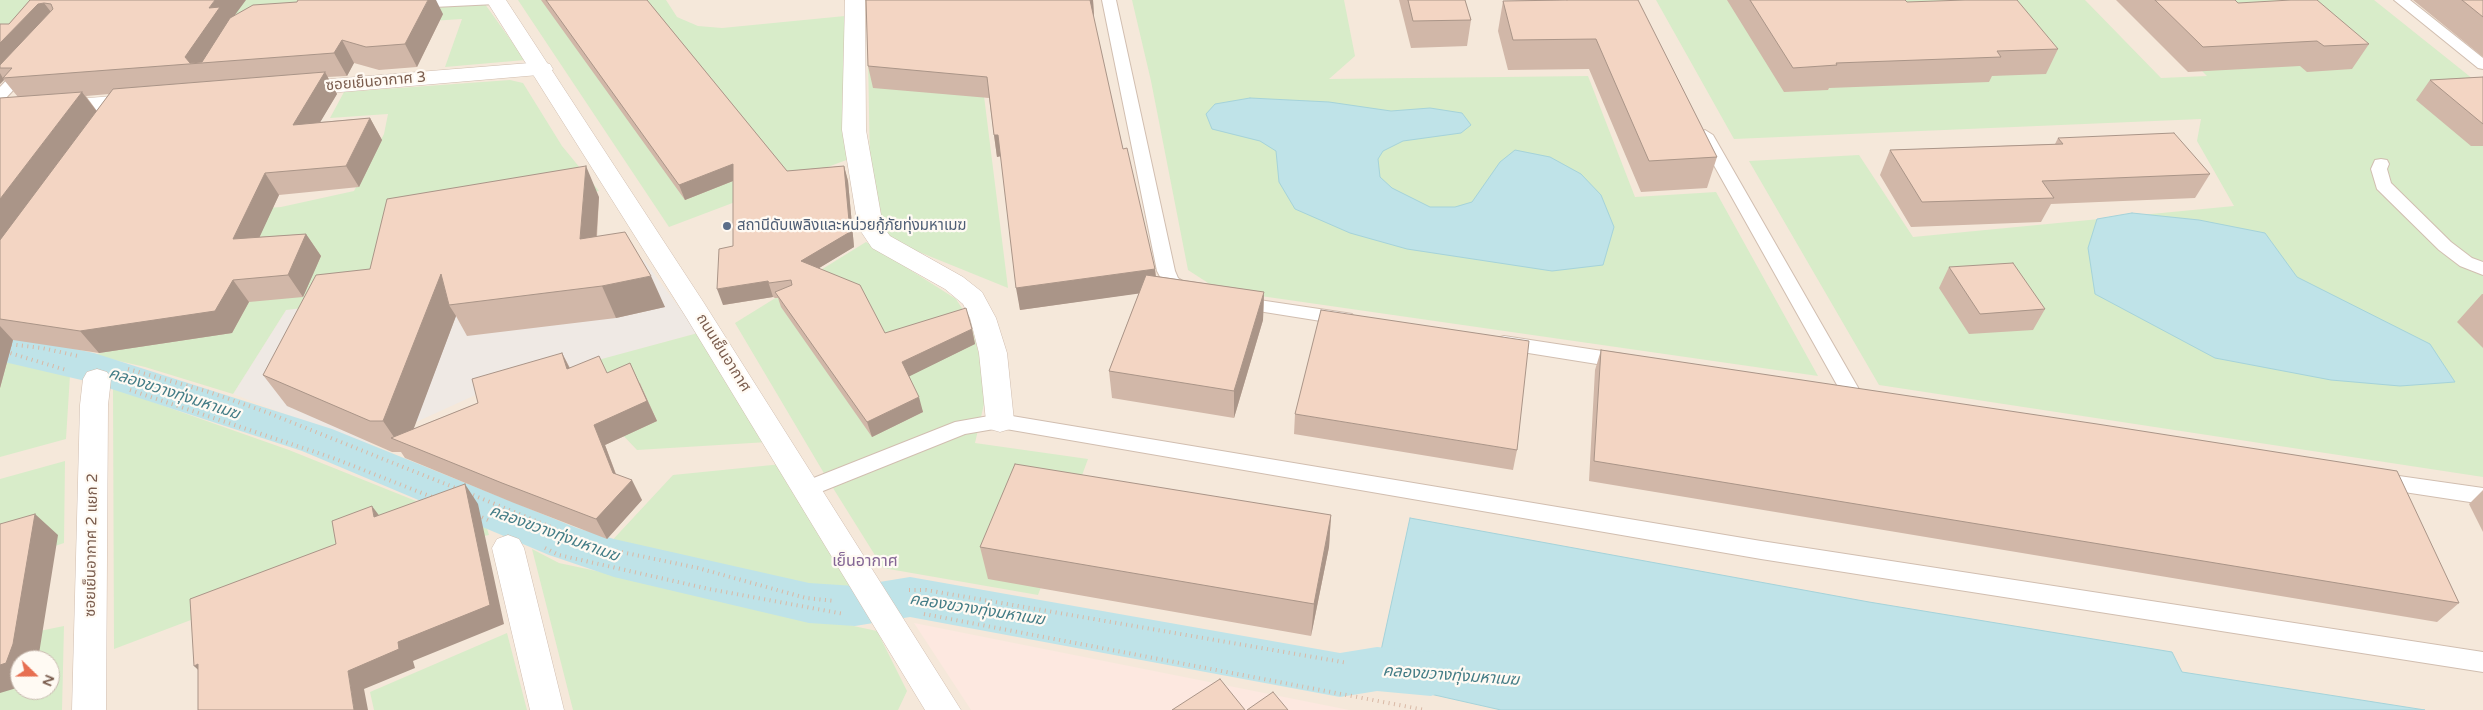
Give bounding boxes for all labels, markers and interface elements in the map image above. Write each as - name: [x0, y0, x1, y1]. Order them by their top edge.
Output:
- street label: ซอยเย็นอากาศ 3: [325, 69, 427, 95]
- place label: สถานีดับเพลิงและหน่วยกู้ภัยทุ่งมหาเมฆ: [737, 217, 967, 235]
- marker: สถานีดับเพลิงและหน่วยกู้ภัยทุ่งมหาเมฆ: [721, 220, 733, 232]
- street label: ถนนเย็นอากาศ: [692, 311, 754, 395]
- water label: คลองขวางทุ่งมหาเมฆ: [106, 364, 242, 424]
- street label: ซอยเย็นอากาศ 2 แยก 2: [82, 473, 102, 617]
- water label: คลองขวางทุ่งมหาเมฆ: [487, 502, 621, 566]
- district label: เย็นอากาศ: [832, 552, 898, 572]
- water label: คลองขวางทุ่งมหาเมฆ: [908, 590, 1046, 630]
- north arrow: [10, 650, 60, 700]
- water label: คลองขวางทุ่งมหาเมฆ: [1382, 662, 1520, 690]
- text: N: [38, 672, 58, 689]

